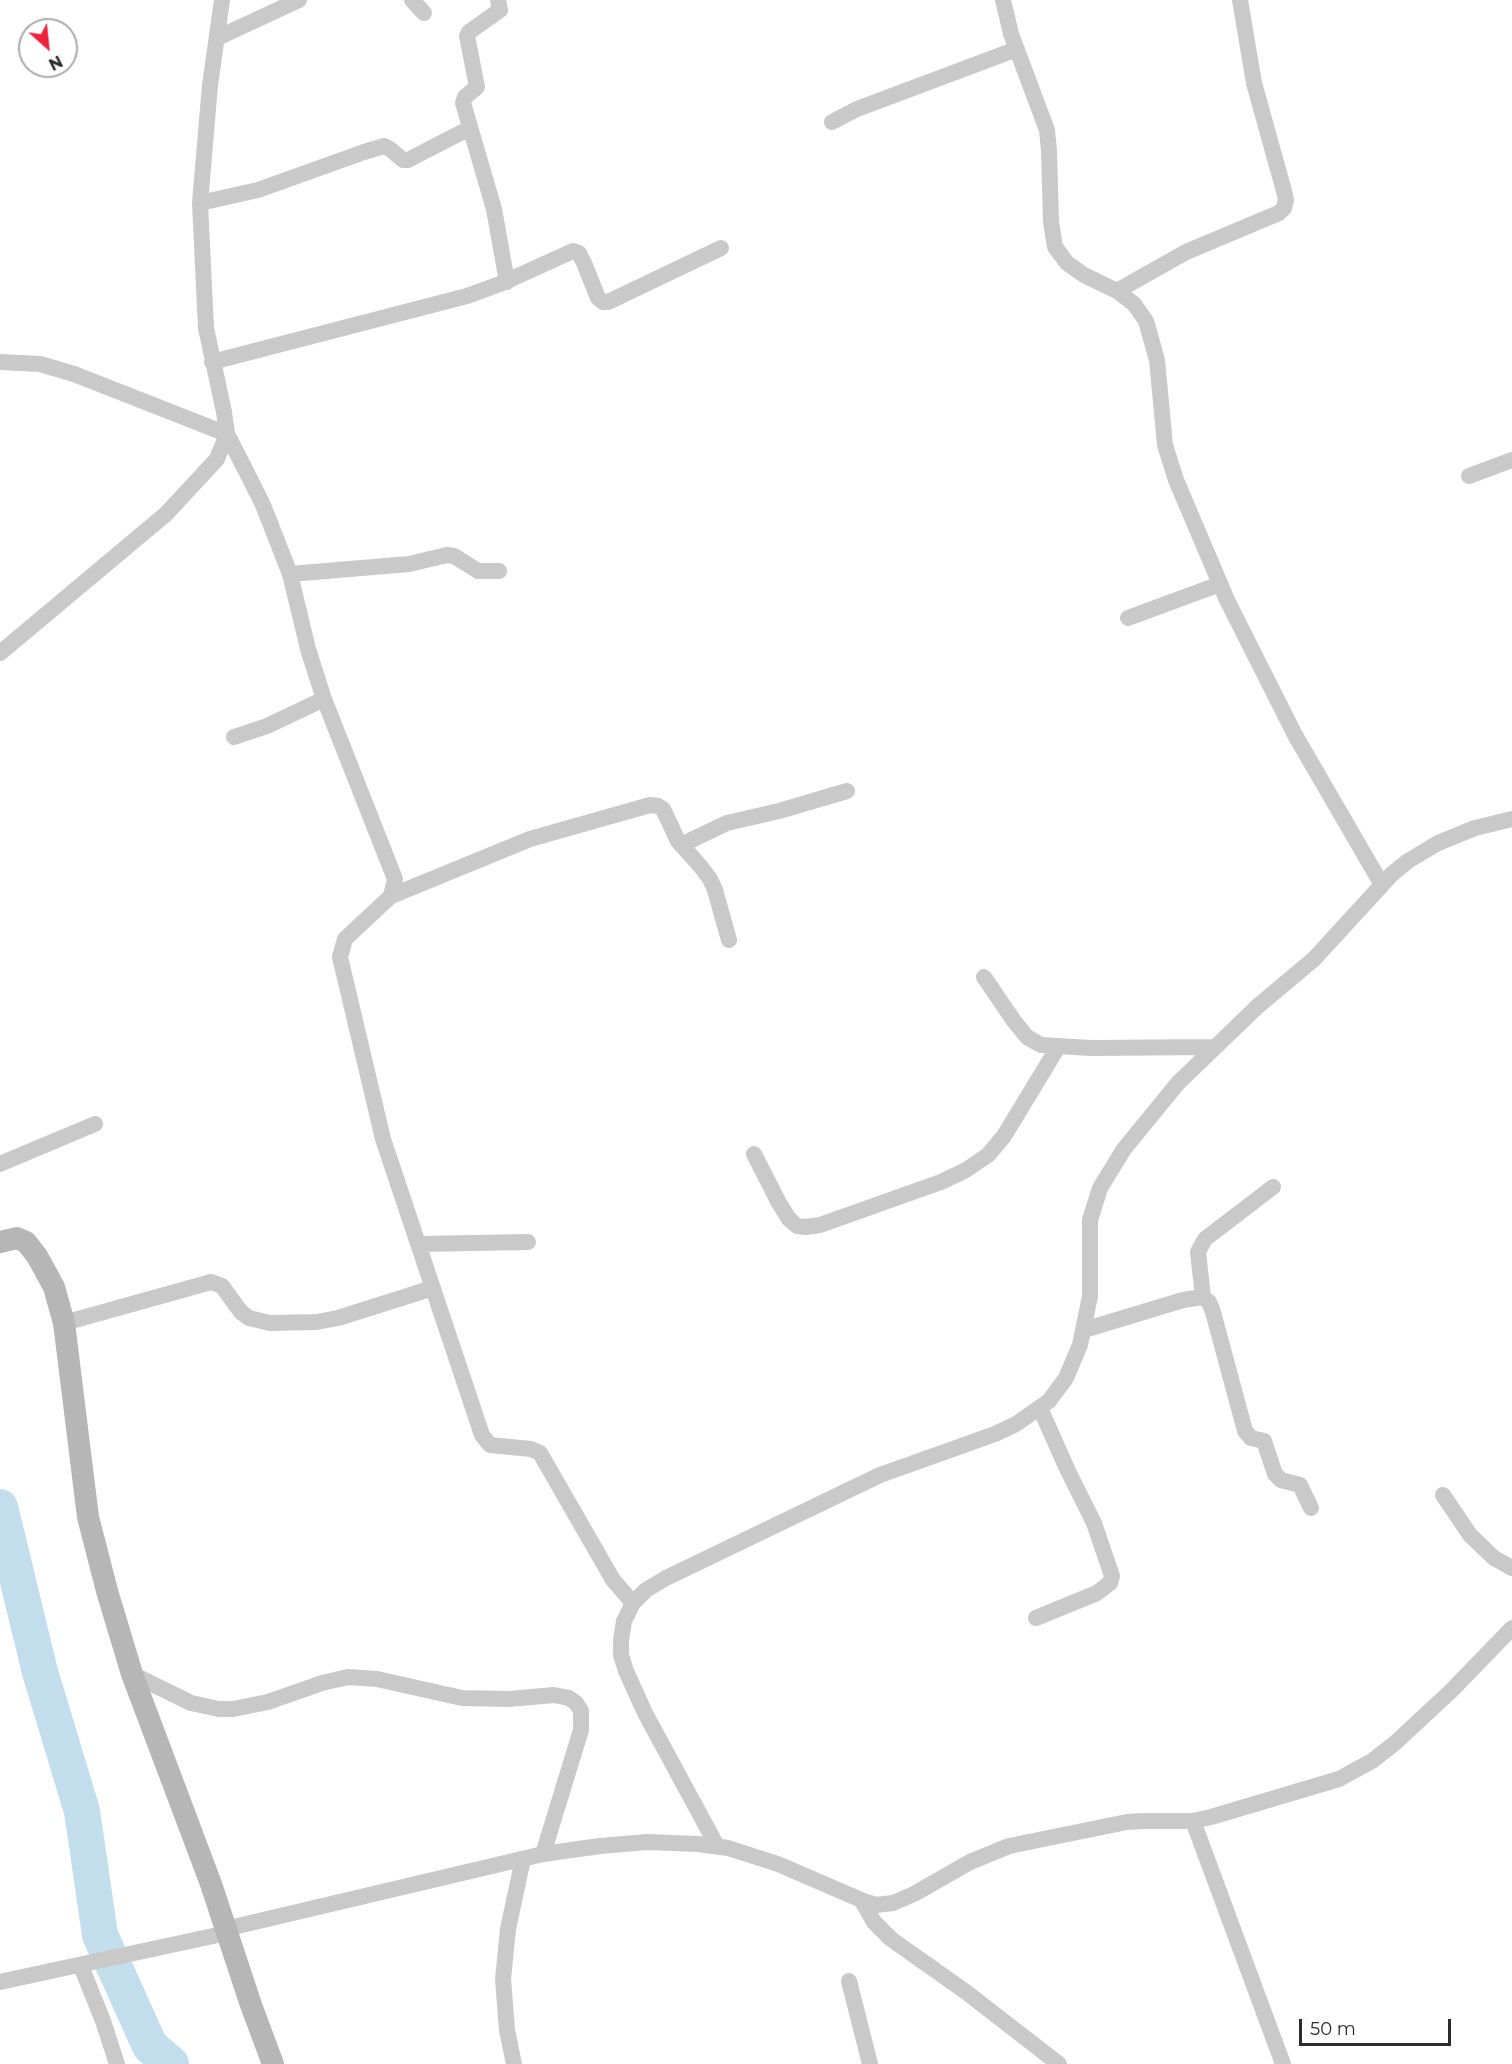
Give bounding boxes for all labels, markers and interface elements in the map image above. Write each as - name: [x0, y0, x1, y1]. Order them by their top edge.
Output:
- north arrow: [18, 18, 78, 78]
- text: N: [45, 51, 66, 74]
- scale bar: [1302, 2007, 1454, 2045]
- text: 50 m: [1310, 2018, 1356, 2040]

